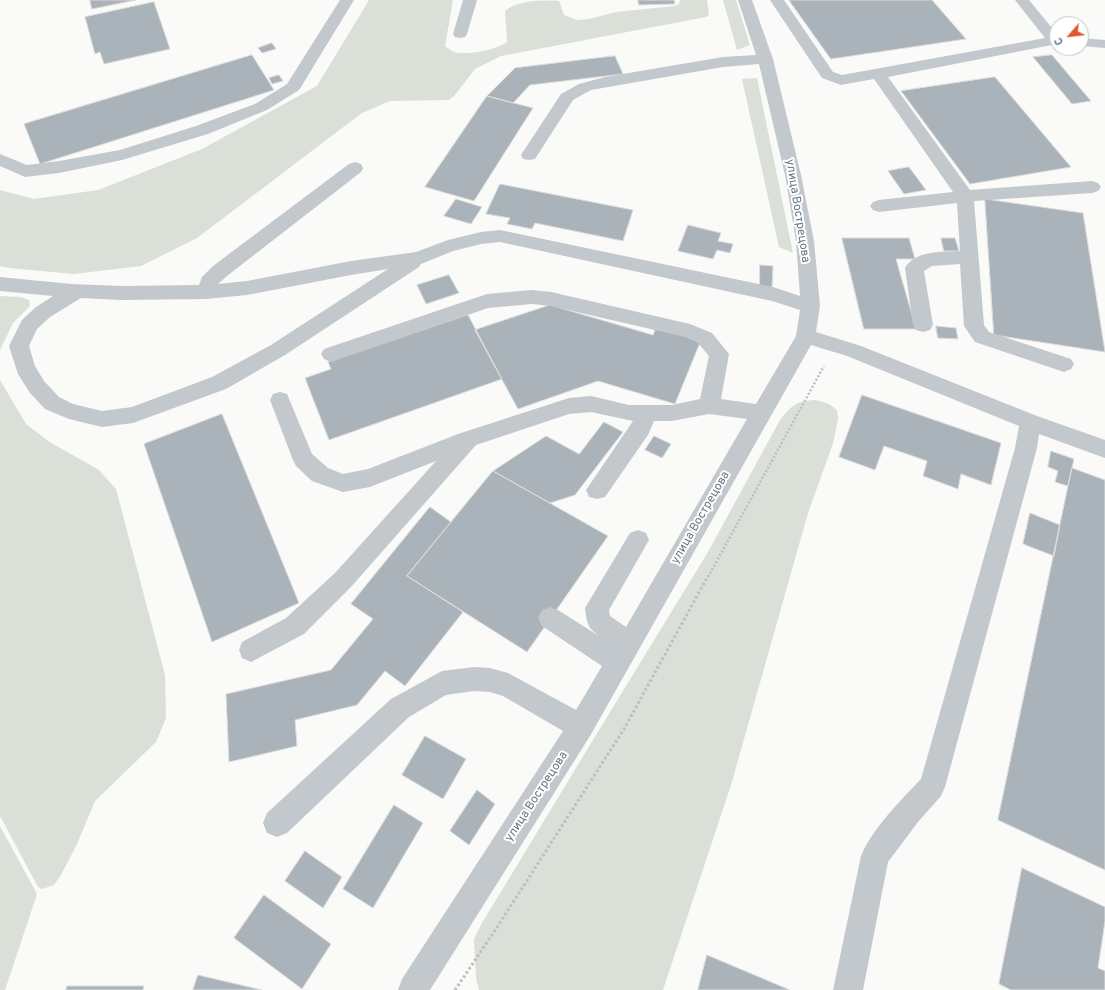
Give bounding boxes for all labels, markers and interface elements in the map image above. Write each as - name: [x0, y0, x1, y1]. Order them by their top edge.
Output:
- north arrow: [1049, 16, 1089, 56]
- text: С: [1051, 35, 1067, 48]
- street label: улица Вострецова: [782, 158, 812, 264]
- street label: улица Вострецова: [669, 469, 733, 567]
- street label: улица Вострецова: [503, 749, 571, 845]

